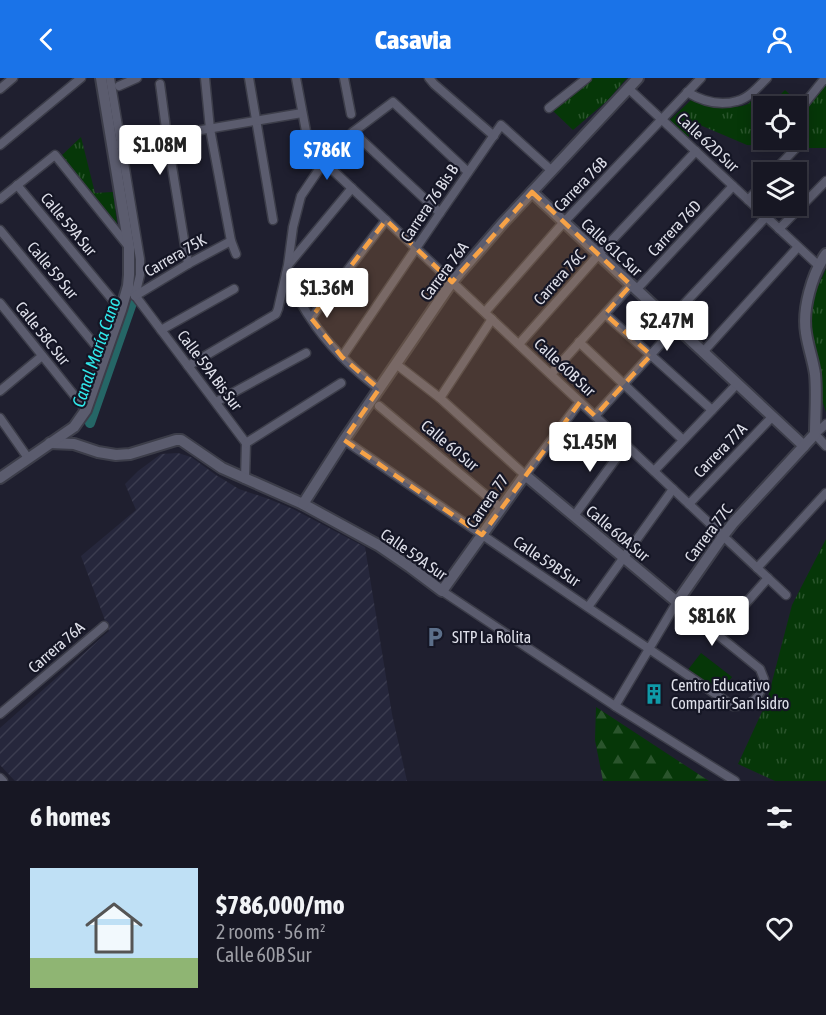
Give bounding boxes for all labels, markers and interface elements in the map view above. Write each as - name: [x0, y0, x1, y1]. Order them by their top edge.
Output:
- icon: back: [30, 23, 63, 56]
- icon: person: [763, 23, 796, 56]
- text: Casavia: [375, 24, 451, 55]
- map controls: [753, 96, 807, 216]
- button: locate: [753, 96, 807, 150]
- street label: Calle 62D Sur: [673, 109, 743, 175]
- pin: $1.08M: [111, 125, 209, 176]
- pin: $786K: [285, 130, 369, 181]
- text: $1.08M: [133, 133, 187, 156]
- text: $786K: [304, 138, 350, 161]
- street label: Carrera 76B: [550, 153, 610, 215]
- street label: Carrera 76 Bis B: [397, 161, 462, 245]
- button: layers: [753, 162, 807, 216]
- street label: Calle 59A Sur: [37, 189, 101, 259]
- street label: Carrera 76D: [644, 196, 704, 260]
- street label: Calle 61C Sur: [578, 214, 646, 280]
- street label: Carrera 75K: [141, 230, 209, 280]
- street label: Calle 59 Sur: [24, 238, 82, 302]
- street label: Carrera 76A: [416, 238, 472, 304]
- street label: Carrera 76C: [530, 246, 588, 308]
- pin: $1.36M: [278, 268, 376, 319]
- text: $1.36M: [300, 276, 354, 299]
- water label: Canal María Cano: [67, 294, 125, 410]
- street label: Calle 58C Sur: [12, 298, 74, 368]
- pin: $2.47M: [618, 301, 716, 352]
- text: $2.47M: [640, 309, 694, 332]
- street label: Calle 59A Bis Sur: [174, 326, 246, 414]
- street label: Calle 60B Sur: [531, 334, 599, 400]
- street label: Calle 60 Sur: [418, 416, 482, 474]
- street label: Carrera 77A: [690, 419, 750, 481]
- pin: $1.45M: [541, 422, 639, 473]
- text: $1.45M: [563, 430, 617, 453]
- street label: Carrera 77: [462, 471, 512, 531]
- street label: Calle 60A Sur: [583, 501, 653, 565]
- street label: Carrera 77C: [680, 501, 736, 565]
- street label: Calle 59A Sur: [377, 525, 451, 584]
- street label: Calle 59B Sur: [510, 532, 584, 590]
- pin: $816K: [670, 596, 754, 647]
- text: $816K: [689, 604, 735, 627]
- street label: Carrera 76A: [24, 618, 88, 676]
- parking icon: SITP La Rolita: [423, 625, 447, 649]
- place label: SITP La Rolita: [452, 628, 531, 646]
- place label: Centro Educativo Compartir San Isidro: [671, 676, 789, 713]
- building icon: Centro Educativo Compartir San Isidro: [642, 682, 666, 706]
- icon: filters: [763, 801, 796, 834]
- text: 6 homes: [30, 802, 110, 832]
- text: $786,000/mo: [216, 890, 345, 920]
- icon: home: [78, 892, 150, 964]
- icon: heart: [763, 912, 796, 945]
- text: 2 rooms · 56 m²: [216, 920, 326, 943]
- text: Calle 60B Sur: [216, 943, 312, 966]

